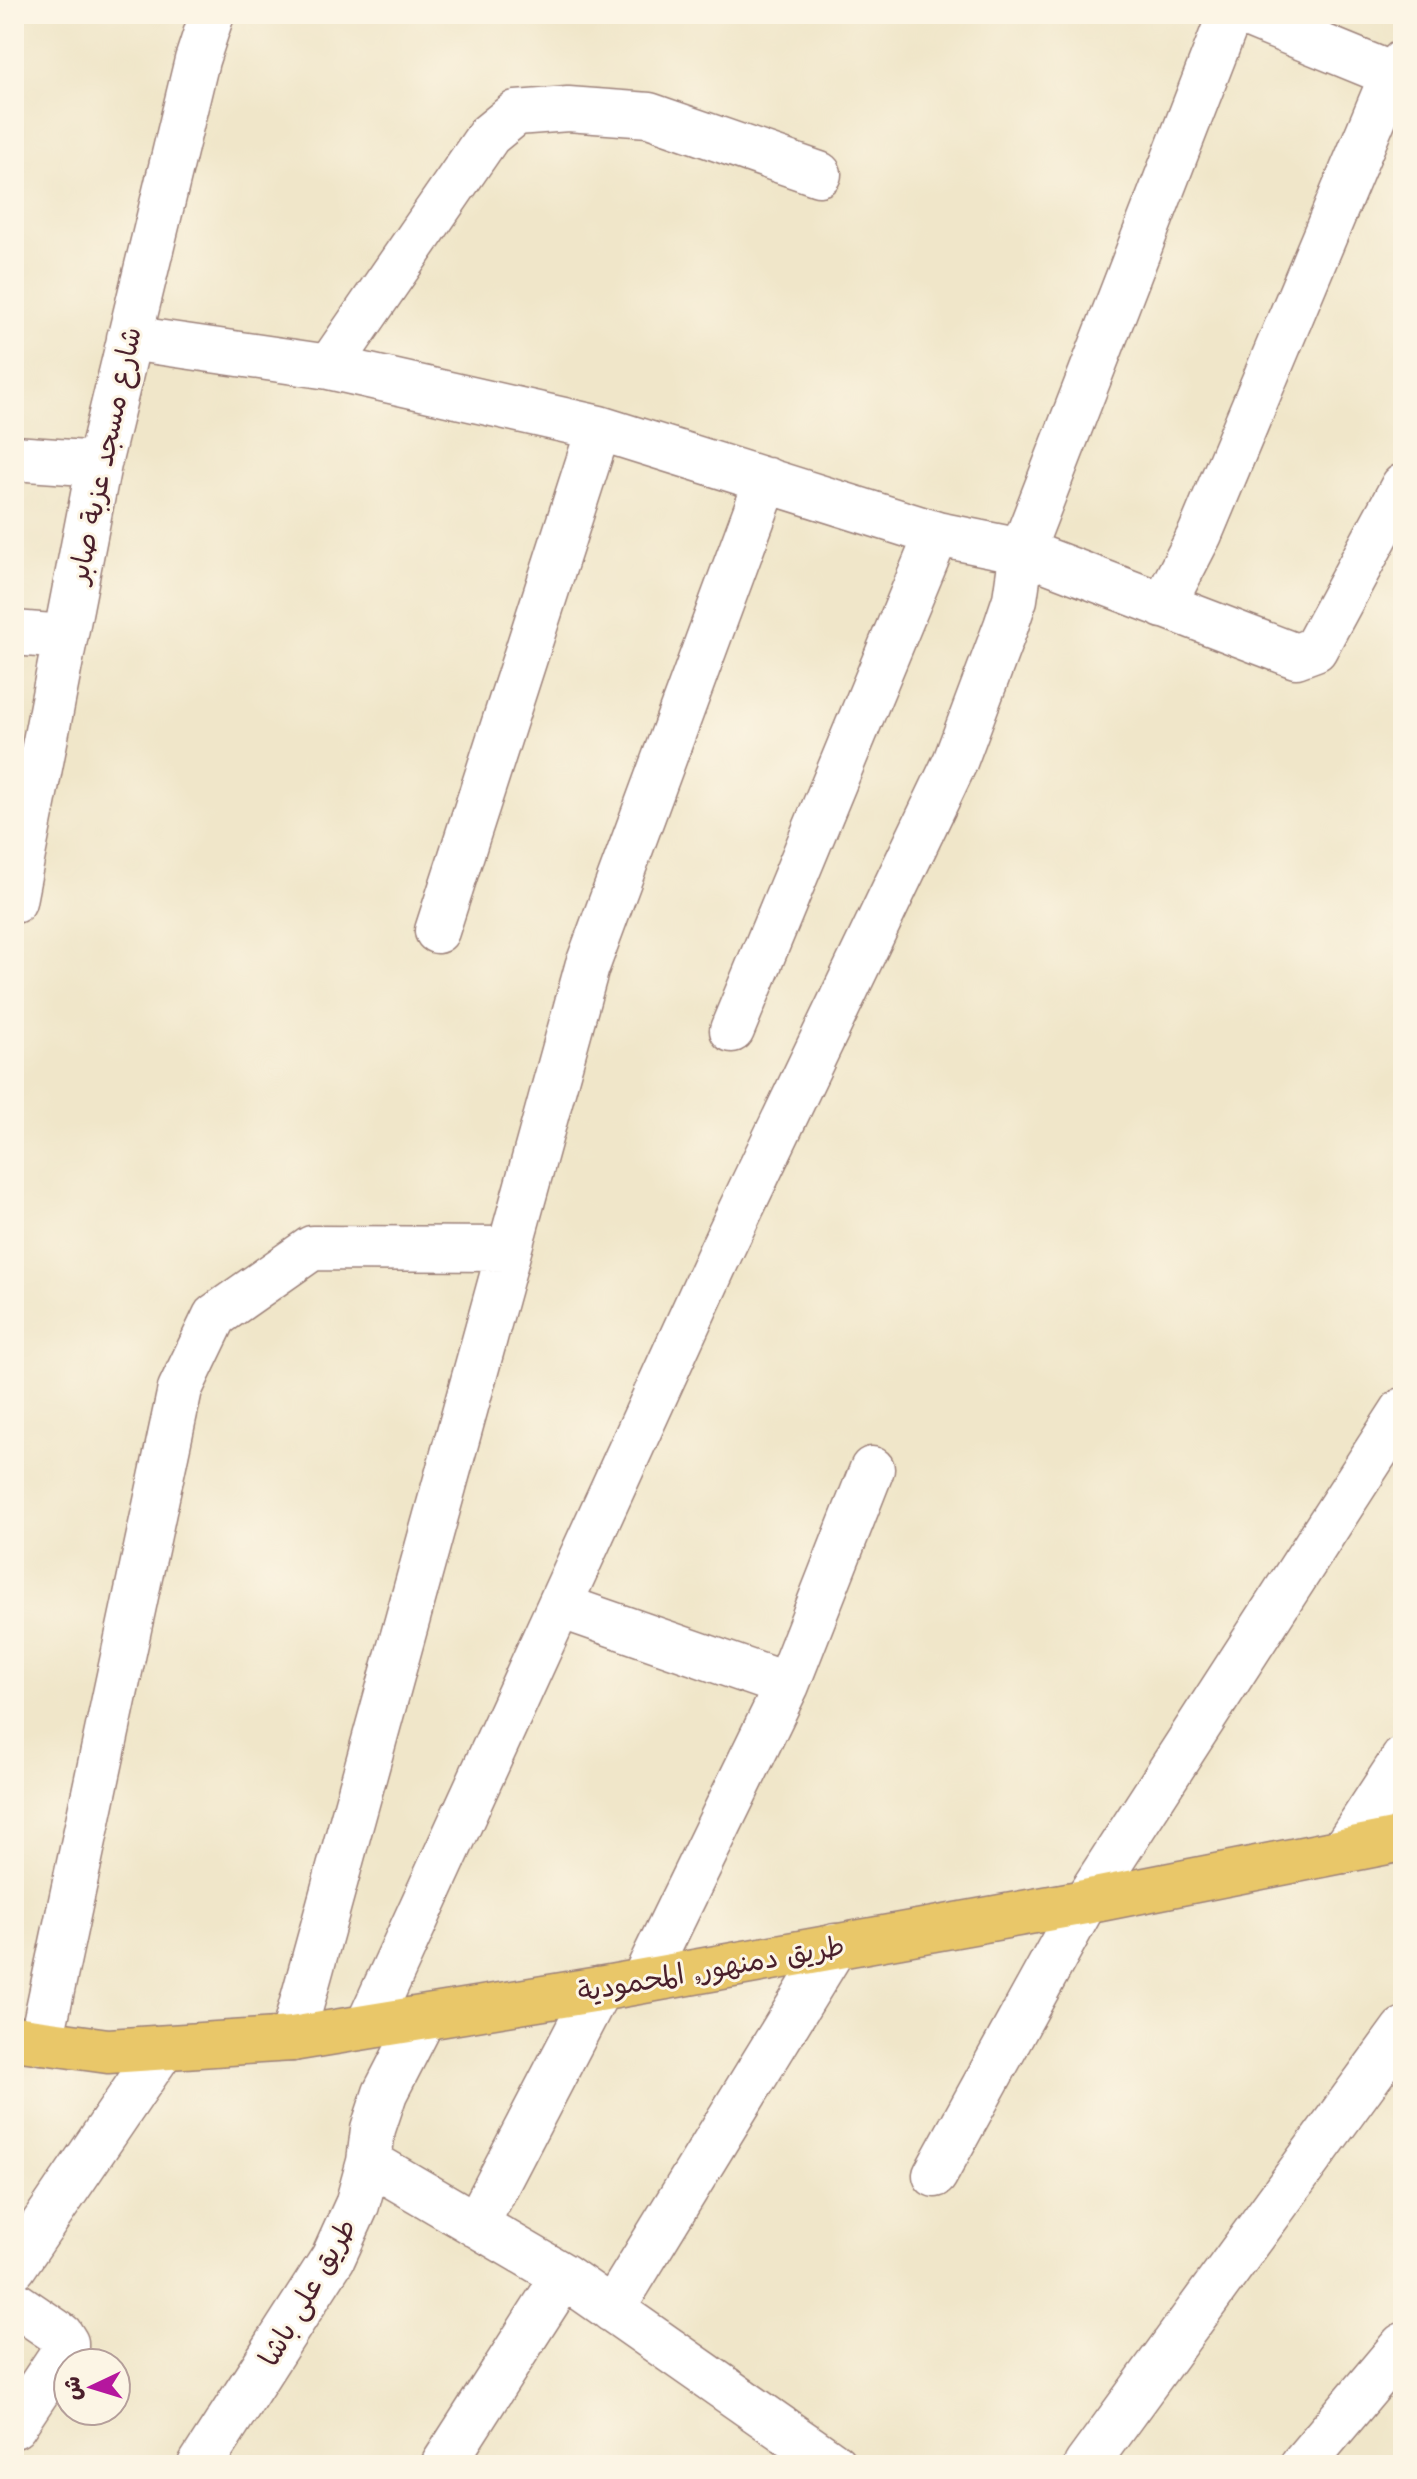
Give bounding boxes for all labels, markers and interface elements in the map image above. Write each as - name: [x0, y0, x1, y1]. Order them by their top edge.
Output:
- street label: شارع مسجد عزبة صابر: [58, 323, 151, 589]
- street label: طريق دمنهور, المحمودية: [575, 1926, 847, 2010]
- street label: طريق على باشا: [249, 2211, 364, 2373]
- north arrow: [52, 2347, 132, 2427]
- text: ش: [56, 2375, 87, 2402]

